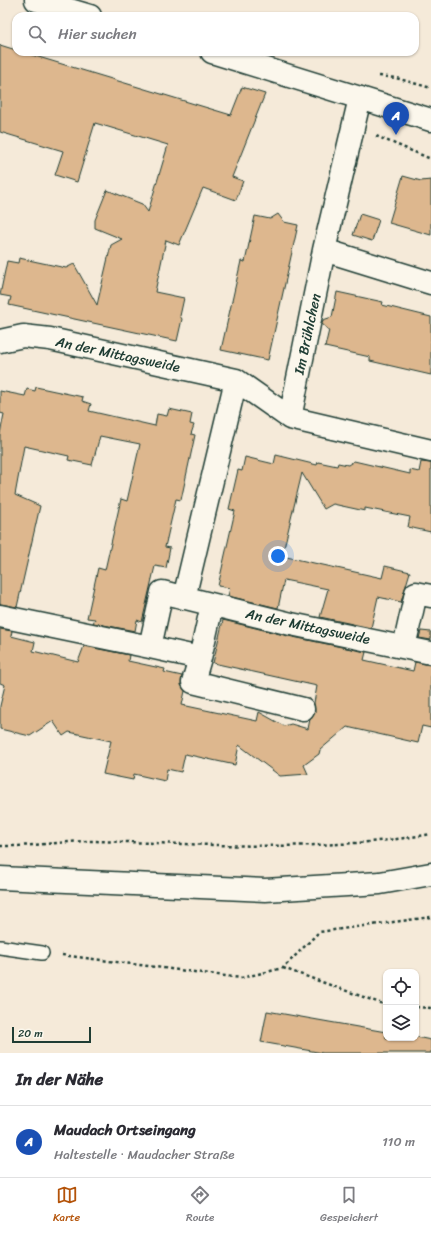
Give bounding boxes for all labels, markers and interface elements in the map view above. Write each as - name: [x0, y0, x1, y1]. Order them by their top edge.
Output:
- search box: [12, 12, 419, 56]
- text: Hier suchen: [58, 21, 137, 47]
- icon: search: [26, 23, 48, 45]
- pin: A: [383, 102, 409, 135]
- street label: Im Brühlchen: [286, 291, 328, 378]
- street label: An der Mittagsweide: [52, 329, 183, 380]
- your location: [268, 546, 288, 566]
- street label: An der Mittagsweide: [242, 601, 373, 652]
- map controls: [383, 969, 419, 1041]
- button: locate: [383, 969, 419, 1005]
- button: layers: [383, 1005, 419, 1041]
- text: 20 m: [18, 1024, 43, 1043]
- scale bar: [12, 1025, 91, 1044]
- text: In der Nähe: [16, 1064, 103, 1094]
- text: Maudach Ortseingang: [54, 1117, 196, 1143]
- text: A: [25, 1130, 33, 1153]
- text: 110 m: [382, 1130, 415, 1153]
- text: Haltestelle · Maudacher Straße: [54, 1143, 235, 1166]
- tab: Karte: [53, 1184, 80, 1227]
- tab: Route: [186, 1184, 214, 1227]
- tab: Gespeichert: [320, 1184, 378, 1227]

